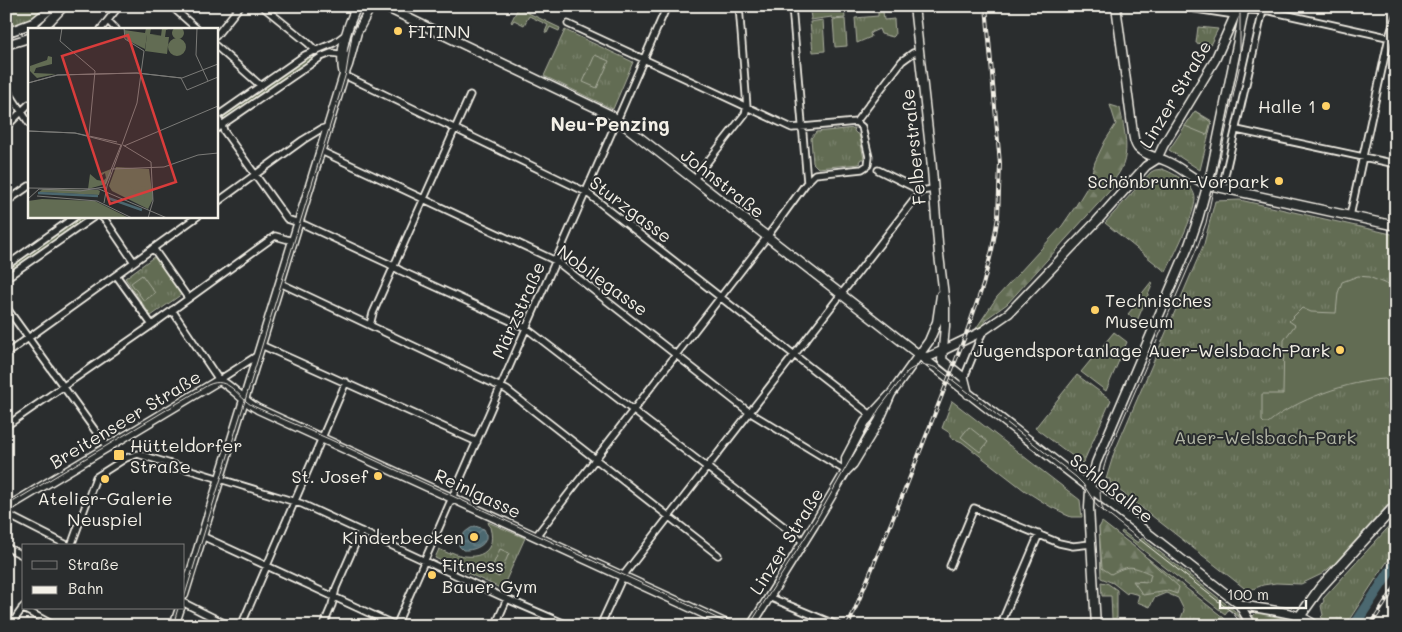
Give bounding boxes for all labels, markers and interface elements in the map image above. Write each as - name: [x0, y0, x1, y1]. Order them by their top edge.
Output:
- place label: FITINN: [408, 19, 470, 43]
- marker: FITINN: [392, 25, 404, 37]
- inset map: [28, 28, 218, 218]
- street label: Linzer Straße: [1133, 36, 1217, 152]
- street label: Felberstraße: [895, 88, 931, 206]
- place label: Halle 1: [1258, 94, 1316, 118]
- marker: Halle 1: [1320, 100, 1332, 112]
- district label: Neu-Penzing: [550, 111, 670, 136]
- street label: Johnstraße: [676, 143, 770, 223]
- place label: Schönbrunn-Vorpark: [1087, 169, 1269, 193]
- street label: Sturzgasse: [585, 170, 677, 248]
- marker: Schönbrunn-Vorpark: [1273, 175, 1285, 187]
- street label: Nobilegasse: [553, 239, 653, 321]
- street label: Märzstraße: [486, 258, 550, 362]
- place label: Technisches Museum: [1105, 288, 1212, 333]
- marker: Technisches Museum: [1089, 304, 1101, 316]
- place label: Jugendsportanlage Auer-Welsbach-Park: [973, 338, 1330, 362]
- marker: Jugendsportanlage Auer-Welsbach-Park: [1334, 344, 1346, 356]
- street label: Breitenseer Straße: [45, 364, 205, 474]
- park label: Auer-Welsbach-Park: [1174, 425, 1356, 449]
- place label: Hütteldorfer Straße: [130, 433, 242, 478]
- marker: Hütteldorfer Straße: [112, 448, 126, 462]
- street label: Schloßallee: [1065, 448, 1159, 528]
- street label: Reinlgasse: [431, 462, 525, 524]
- place label: St. Josef: [291, 464, 369, 488]
- marker: St. Josef: [372, 470, 384, 482]
- marker: Atelier-Galerie Neuspiel: [99, 473, 111, 485]
- street label: Linzer Straße: [744, 483, 828, 599]
- place label: Atelier-Galerie Neuspiel: [37, 486, 173, 531]
- place label: Kinderbecken: [342, 525, 464, 549]
- marker: Kinderbecken: [468, 531, 480, 543]
- legend: [22, 544, 185, 610]
- place label: Fitness Bauer Gym: [442, 553, 537, 598]
- text: Straße: [68, 554, 119, 574]
- marker: Fitness Bauer Gym: [426, 569, 438, 581]
- scale bar: [1220, 577, 1306, 609]
- text: Bahn: [68, 578, 103, 598]
- text: 100 m: [1227, 584, 1269, 604]

